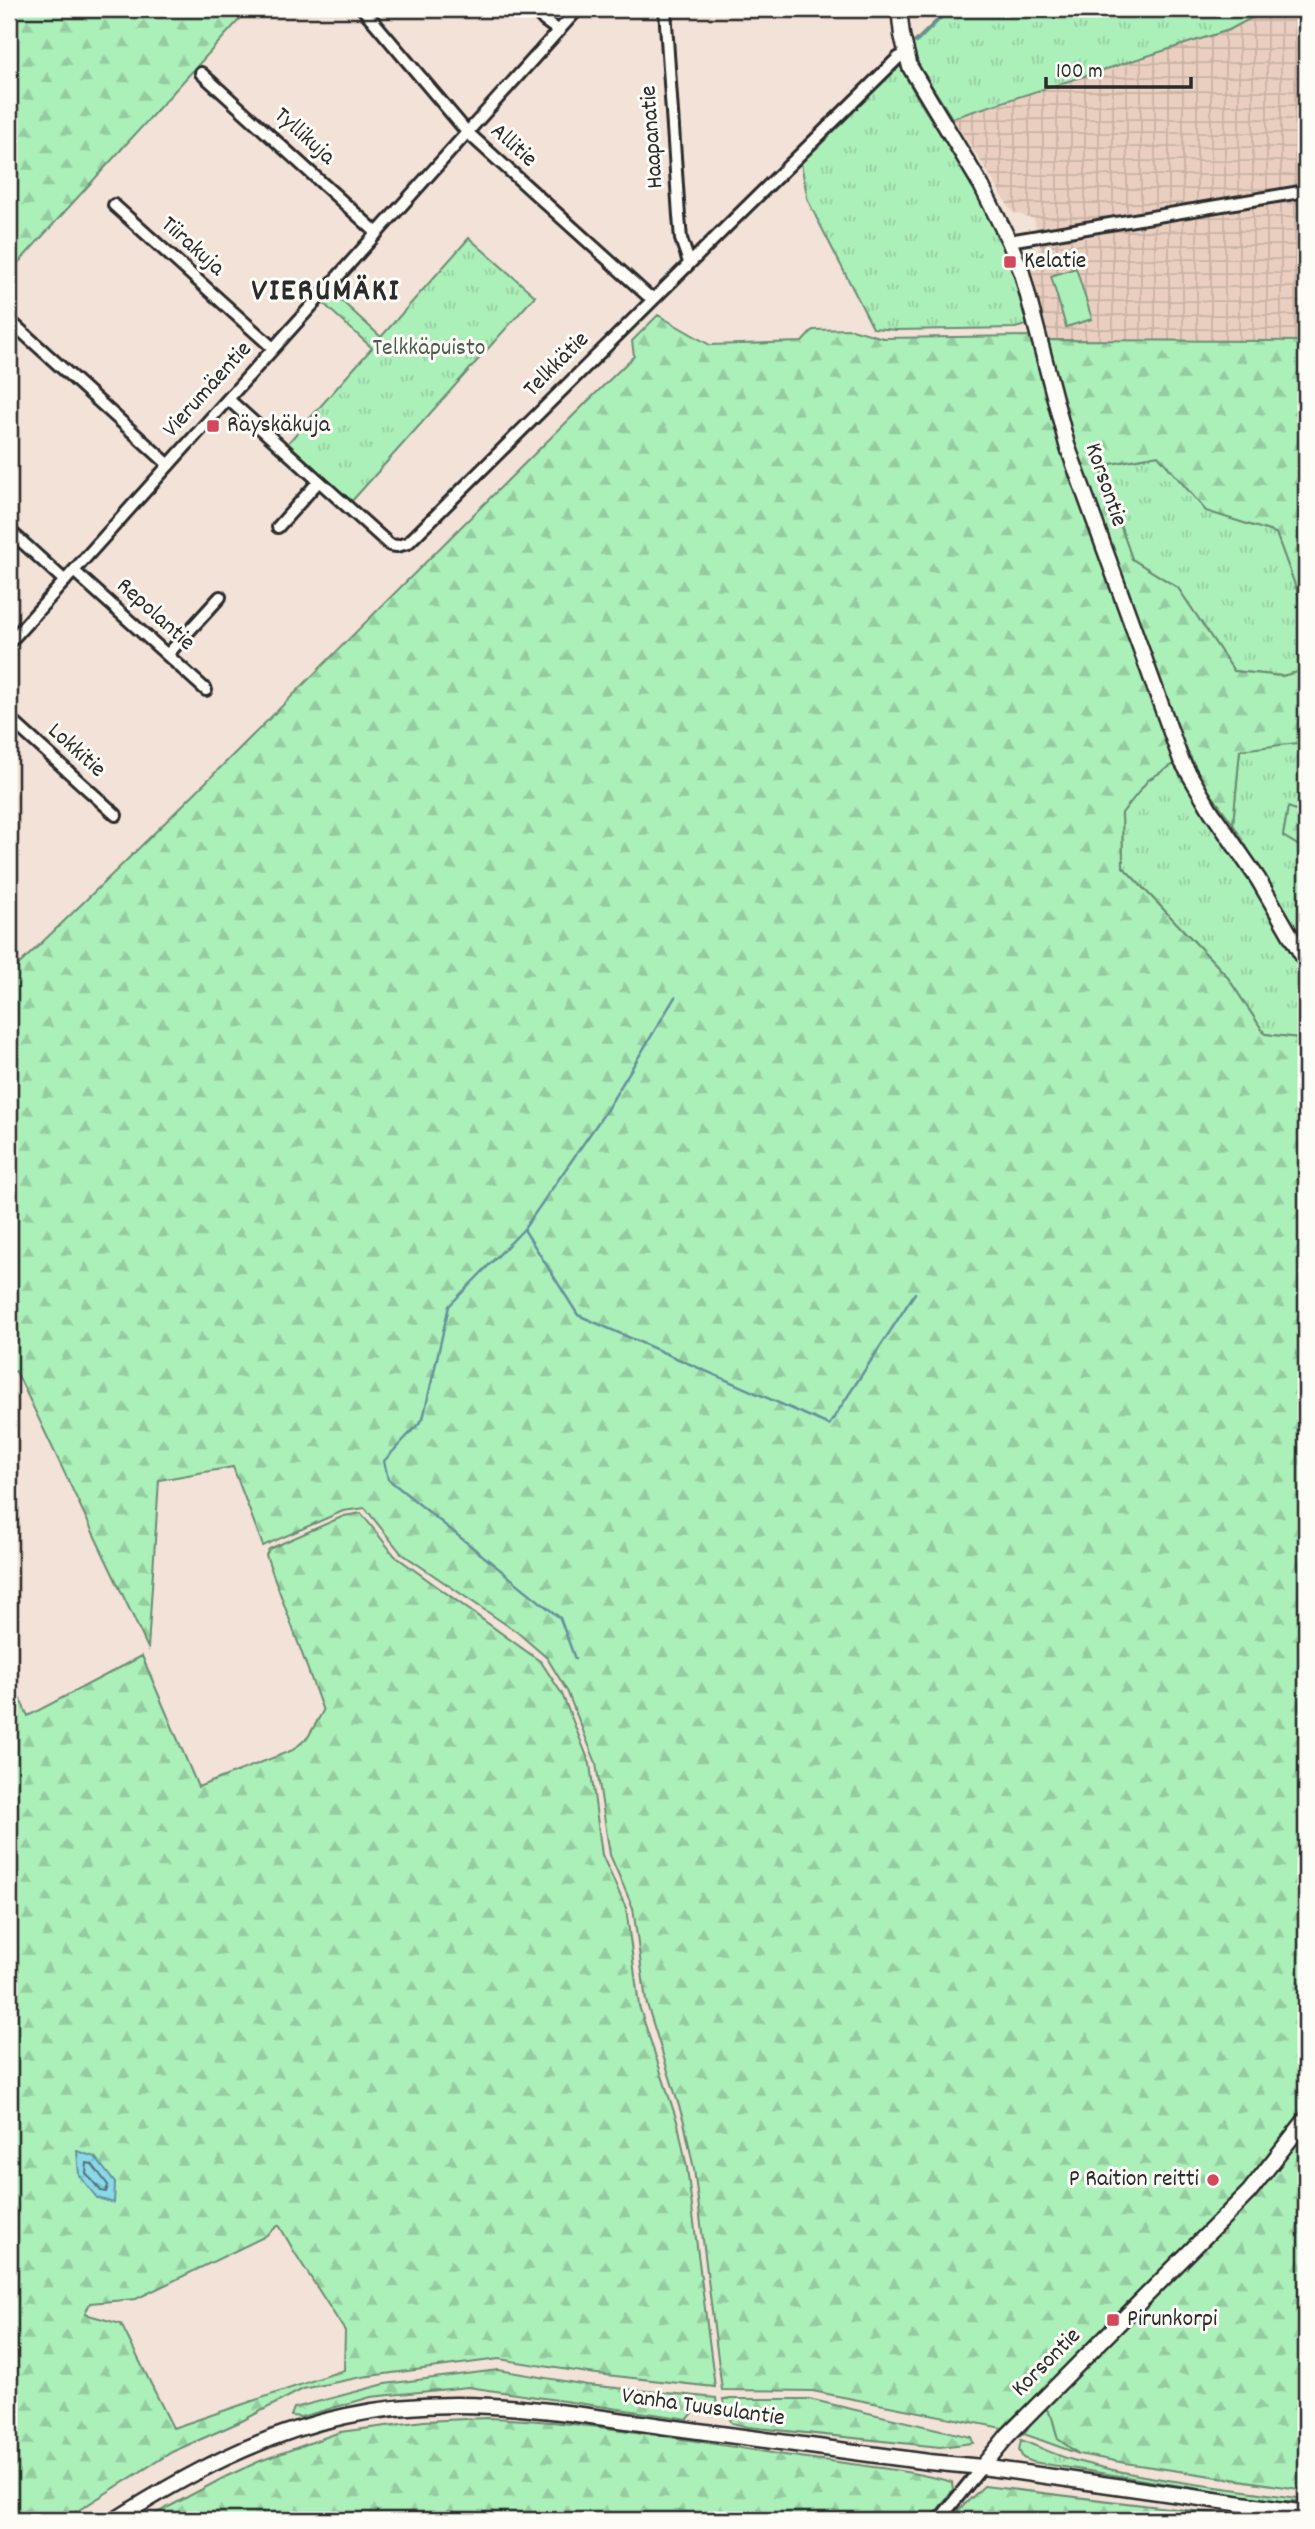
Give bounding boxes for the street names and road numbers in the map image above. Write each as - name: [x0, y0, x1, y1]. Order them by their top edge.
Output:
- street label: Haapanatie: [632, 84, 674, 190]
- street label: Tyllikuja: [266, 100, 343, 175]
- street label: Allitie: [482, 116, 544, 176]
- street label: Tiirakuja: [152, 209, 232, 286]
- street label: Telkkätie: [516, 324, 598, 406]
- street label: Vierumäentie: [155, 334, 261, 446]
- street label: Korsontie: [1075, 439, 1135, 531]
- street label: Repolantie: [108, 570, 202, 660]
- street label: Lokkitie: [39, 715, 113, 787]
- street label: Korsontie: [1004, 2320, 1090, 2406]
- street label: Vanha Tuusulantie: [619, 2380, 787, 2436]

